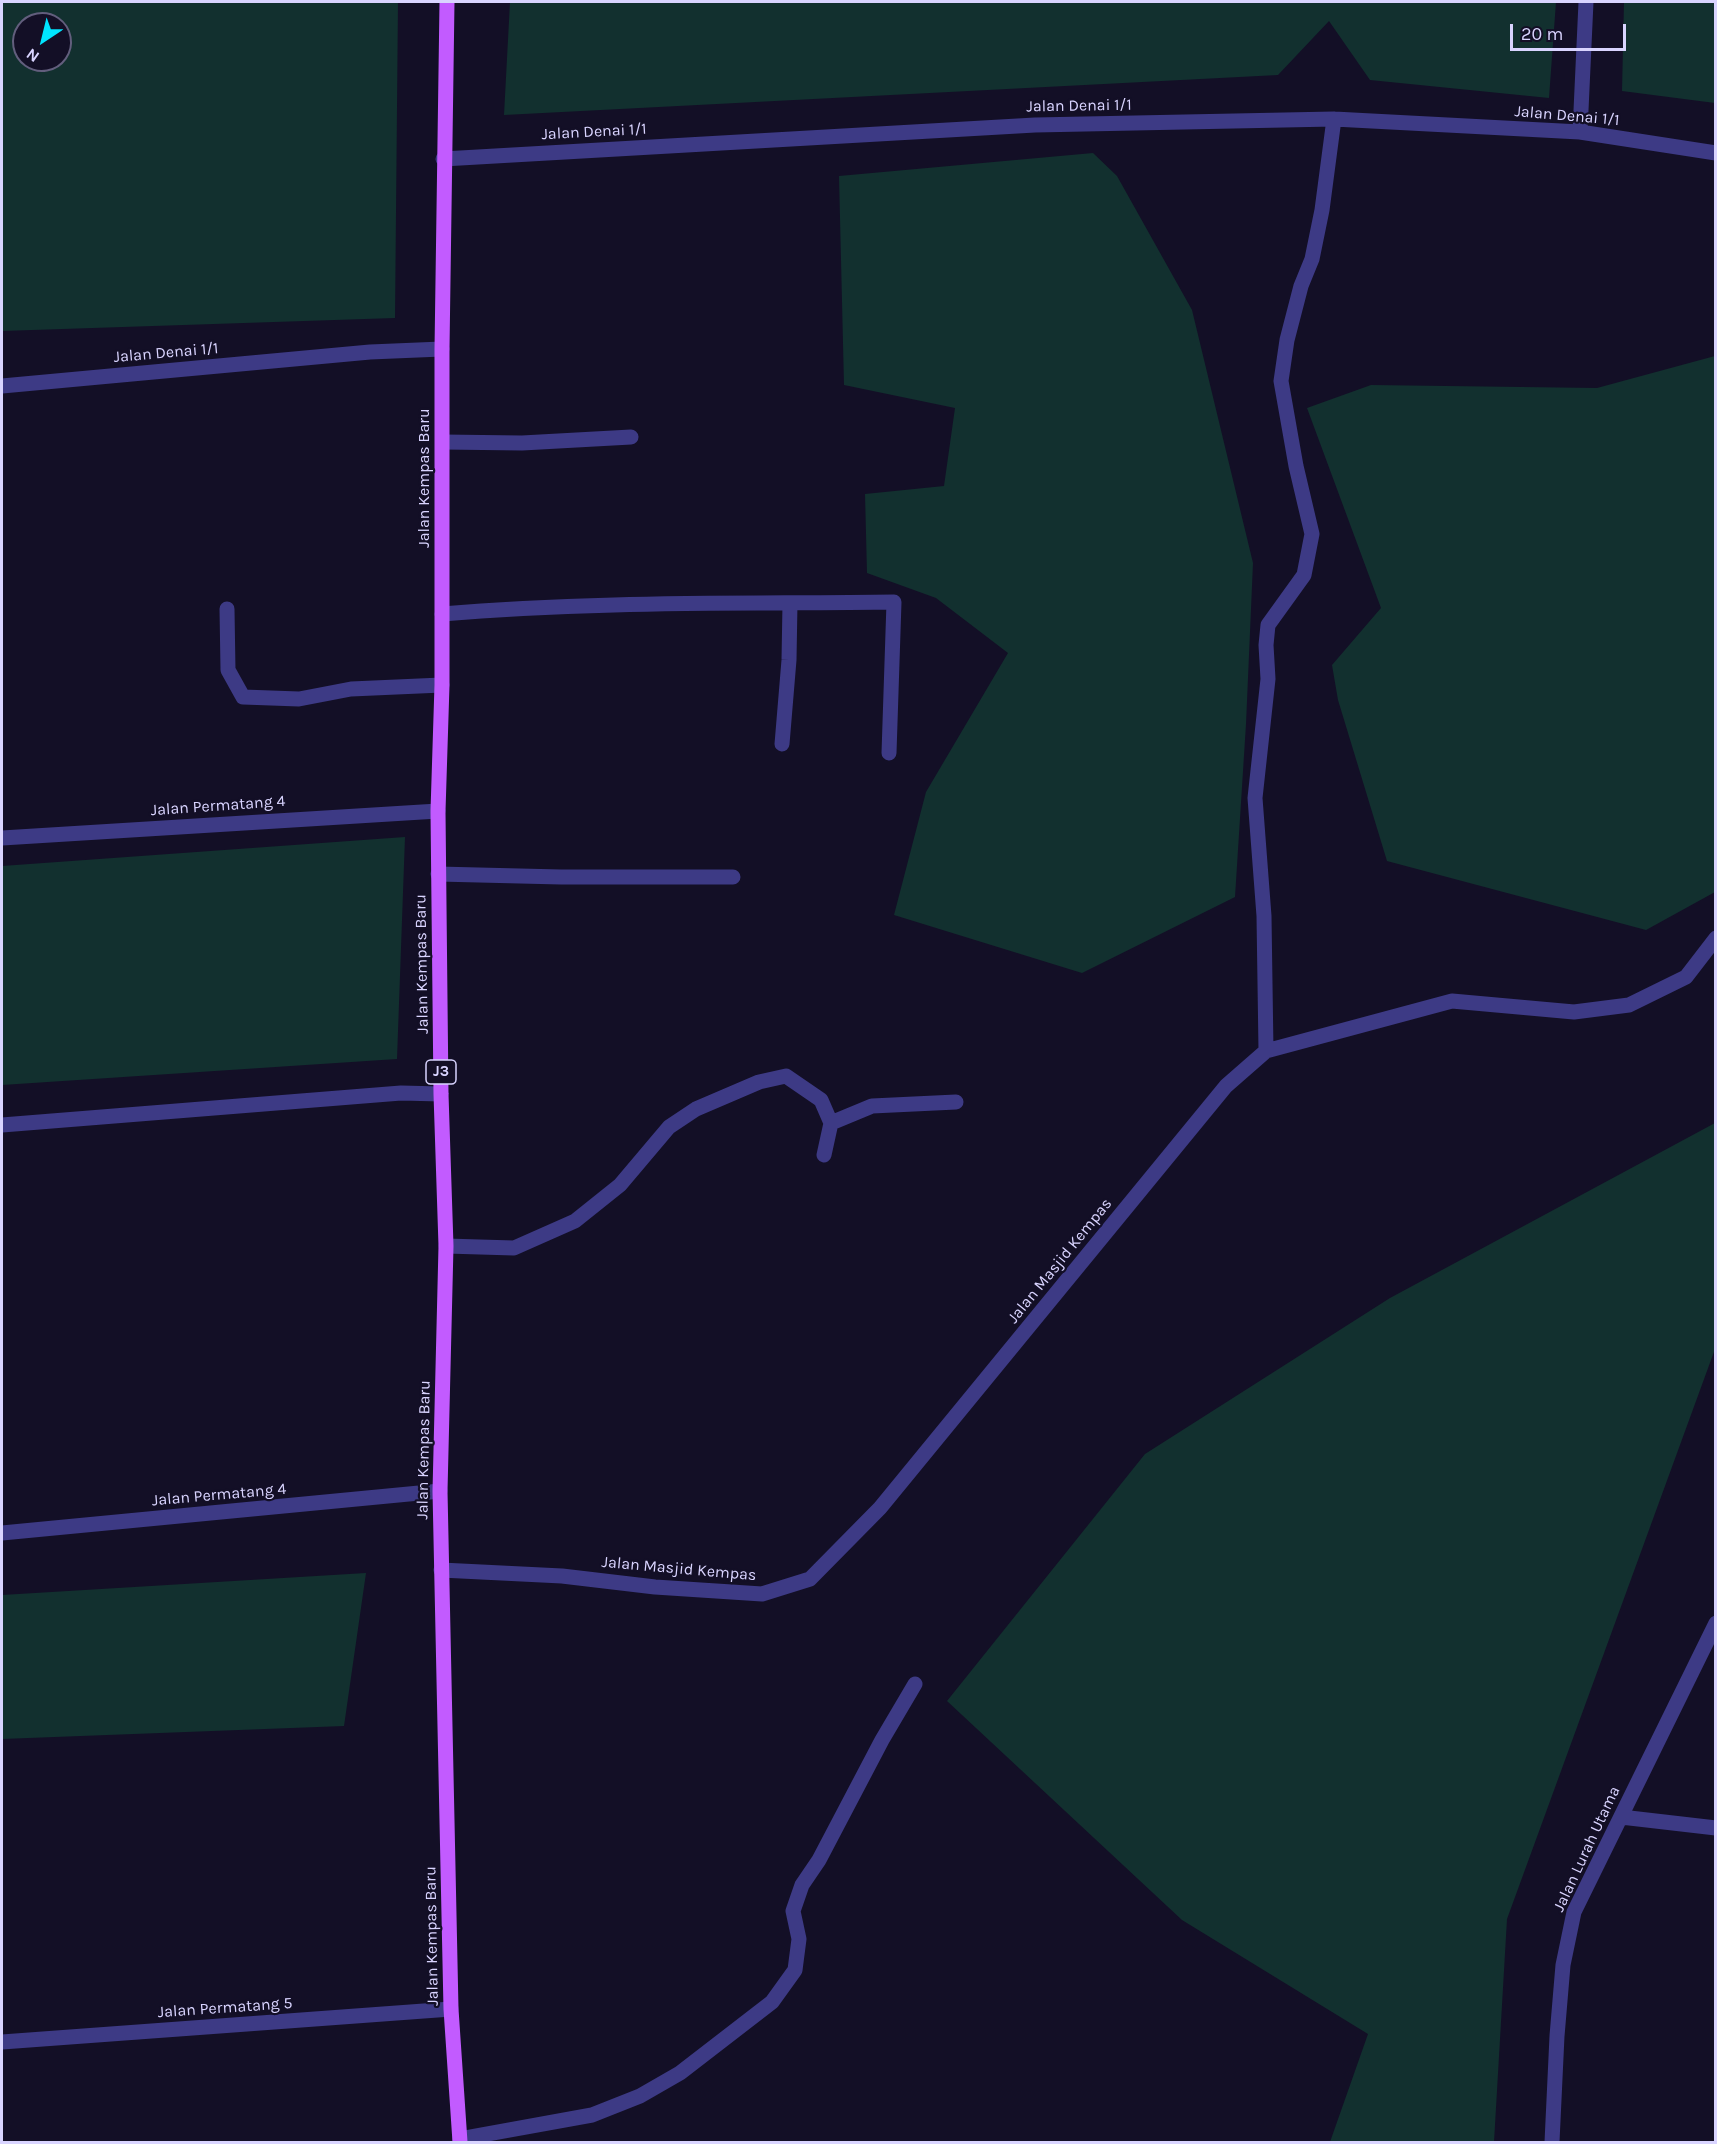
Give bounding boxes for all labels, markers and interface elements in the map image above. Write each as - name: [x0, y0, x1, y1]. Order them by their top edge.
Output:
- north arrow: [12, 12, 72, 72]
- scale bar: [1513, 12, 1628, 50]
- text: 20 m: [1521, 23, 1563, 45]
- text: N: [22, 44, 43, 67]
- street label: Jalan Denai 1/1: [1026, 95, 1132, 117]
- street label: Jalan Denai 1/1: [1514, 102, 1620, 130]
- street label: Jalan Denai 1/1: [541, 120, 647, 144]
- street label: Jalan Denai 1/1: [113, 339, 219, 367]
- street label: Jalan Kempas Baru: [414, 408, 434, 548]
- street label: Jalan Permatang 4: [150, 792, 286, 820]
- street label: Jalan Kempas Baru: [411, 894, 433, 1034]
- road number: J3: [426, 1060, 456, 1084]
- street label: Jalan Masjid Kempas: [1004, 1195, 1116, 1327]
- street label: Jalan Kempas Baru: [413, 1380, 435, 1520]
- street label: Jalan Permatang 4: [151, 1480, 287, 1510]
- street label: Jalan Masjid Kempas: [601, 1553, 757, 1585]
- street label: Jalan Lurah Utama: [1550, 1783, 1624, 1915]
- street label: Jalan Kempas Baru: [421, 1866, 443, 2006]
- street label: Jalan Permatang 5: [157, 1994, 293, 2022]

